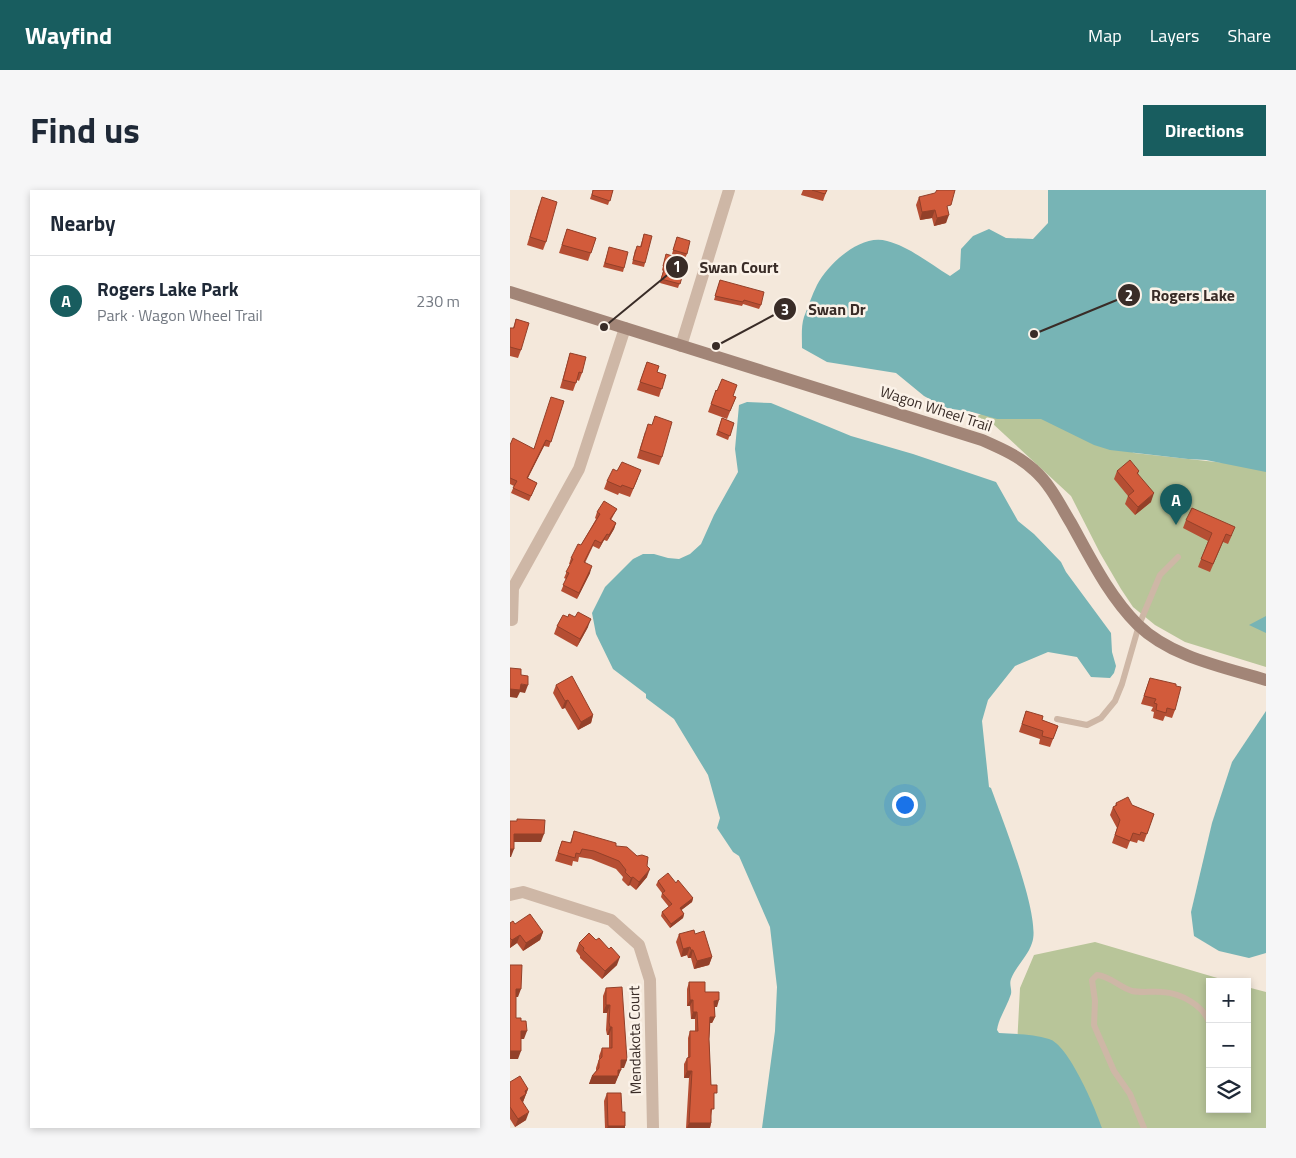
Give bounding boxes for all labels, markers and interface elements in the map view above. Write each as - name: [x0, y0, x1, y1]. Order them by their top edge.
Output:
- text: Wayfind: [25, 17, 112, 53]
- text: Map: [1088, 22, 1122, 49]
- text: Layers: [1150, 22, 1199, 49]
- text: Share: [1227, 22, 1271, 49]
- text: Find us: [30, 103, 140, 157]
- button: Directions: [1143, 105, 1266, 156]
- text: Nearby: [50, 207, 115, 239]
- callout: Swan Court: [665, 252, 789, 283]
- text: 1: [673, 255, 681, 278]
- text: Swan Court: [699, 255, 779, 279]
- text: Rogers Lake Park: [97, 274, 239, 303]
- callout: Rogers Lake: [1116, 280, 1245, 311]
- text: Rogers Lake: [1151, 283, 1235, 307]
- text: 2: [1125, 284, 1133, 307]
- text: A: [61, 289, 71, 313]
- text: 230 m: [416, 289, 460, 313]
- callout: Swan Dr: [773, 294, 876, 325]
- text: Swan Dr: [808, 297, 866, 321]
- text: 3: [781, 298, 789, 321]
- text: Park · Wagon Wheel Trail: [97, 303, 263, 327]
- street label: Wagon Wheel Trail: [877, 380, 995, 438]
- pin: A: [1160, 484, 1192, 525]
- your location: [892, 792, 918, 818]
- map controls: [1206, 978, 1251, 1113]
- button: +: [1206, 978, 1251, 1023]
- street label: Mendakota Court: [622, 985, 647, 1095]
- button: −: [1206, 1023, 1251, 1068]
- button: layers: [1206, 1068, 1251, 1113]

